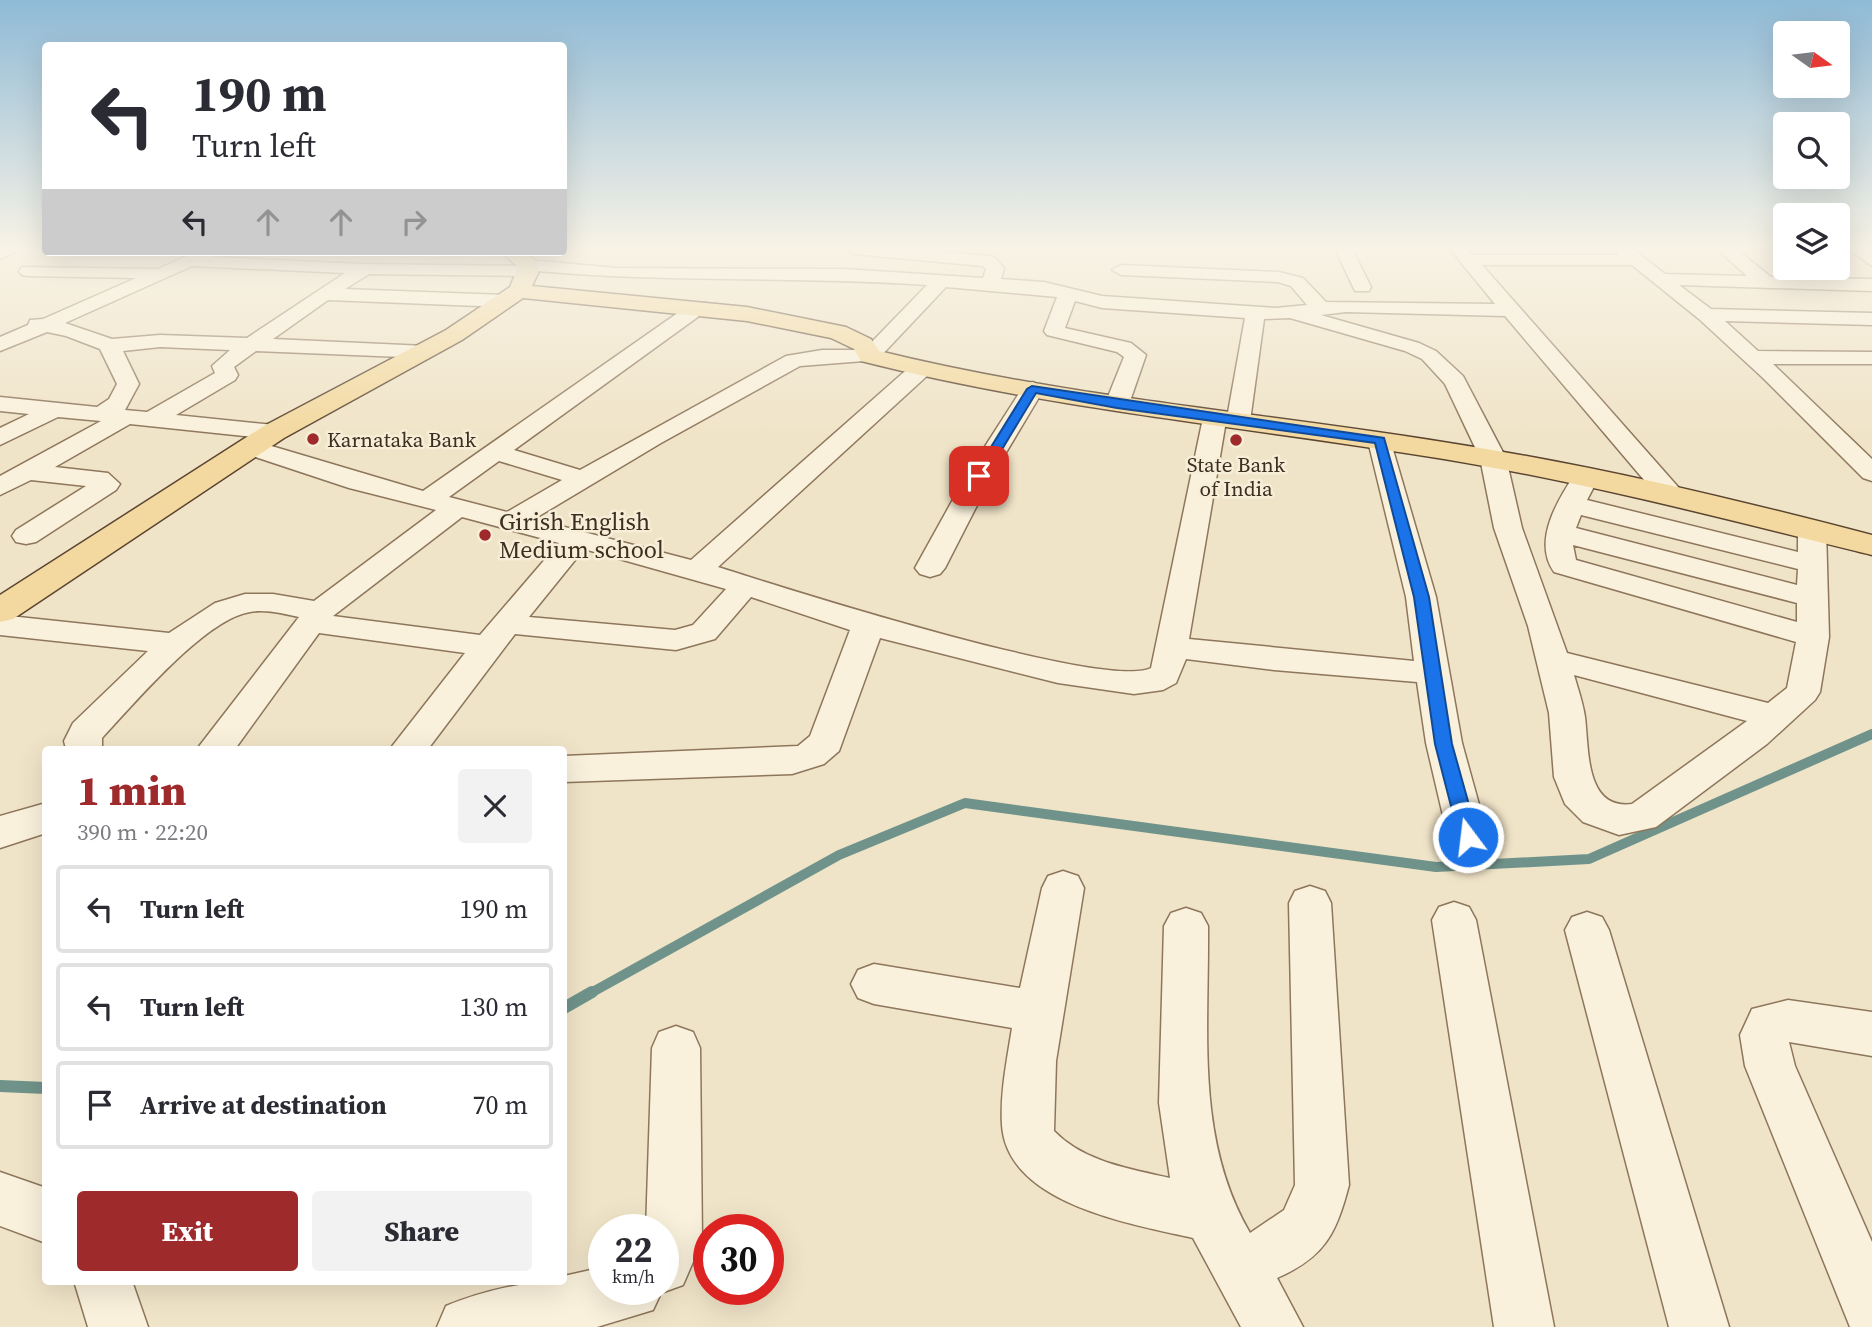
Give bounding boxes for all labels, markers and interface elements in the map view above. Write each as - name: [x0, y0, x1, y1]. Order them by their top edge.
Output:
- north arrow: [1773, 21, 1850, 98]
- map controls: [1773, 21, 1850, 280]
- text: 190 m: [192, 60, 327, 127]
- icon: left: [77, 70, 168, 161]
- button: search: [1773, 112, 1850, 189]
- text: Turn left: [192, 124, 316, 168]
- icon: left: [176, 203, 214, 241]
- icon: ahead: [249, 203, 287, 241]
- icon: ahead: [322, 203, 360, 241]
- icon: right: [395, 203, 433, 241]
- button: layers: [1773, 203, 1850, 280]
- place label: Karnataka Bank: [327, 425, 477, 454]
- marker: Karnataka Bank: [305, 431, 321, 447]
- marker: State Bank of India: [1228, 432, 1244, 448]
- pin: [949, 446, 1009, 506]
- place label: State Bank of India: [1187, 450, 1286, 503]
- icon: arrive: [960, 457, 998, 495]
- place label: Girish English Medium school: [499, 505, 664, 566]
- marker: Girish English Medium school: [477, 527, 493, 543]
- text: 1 min: [77, 761, 187, 819]
- button: close: [458, 769, 532, 843]
- position arrow: [1431, 800, 1505, 874]
- text: 390 m · 22:20: [77, 816, 208, 848]
- icon: left: [81, 890, 119, 928]
- text: Turn left: [140, 891, 244, 927]
- text: 190 m: [460, 891, 528, 927]
- icon: left: [81, 988, 119, 1026]
- text: Turn left: [140, 989, 244, 1025]
- text: 130 m: [460, 989, 528, 1025]
- icon: arrive: [81, 1086, 119, 1124]
- text: Arrive at destination: [140, 1087, 387, 1123]
- text: 70 m: [473, 1087, 528, 1123]
- button: Exit: [77, 1191, 298, 1271]
- button: Share: [312, 1191, 532, 1271]
- speed limit sign: 30: [693, 1214, 784, 1305]
- text: 22: [615, 1226, 652, 1274]
- text: km/h: [612, 1264, 655, 1289]

